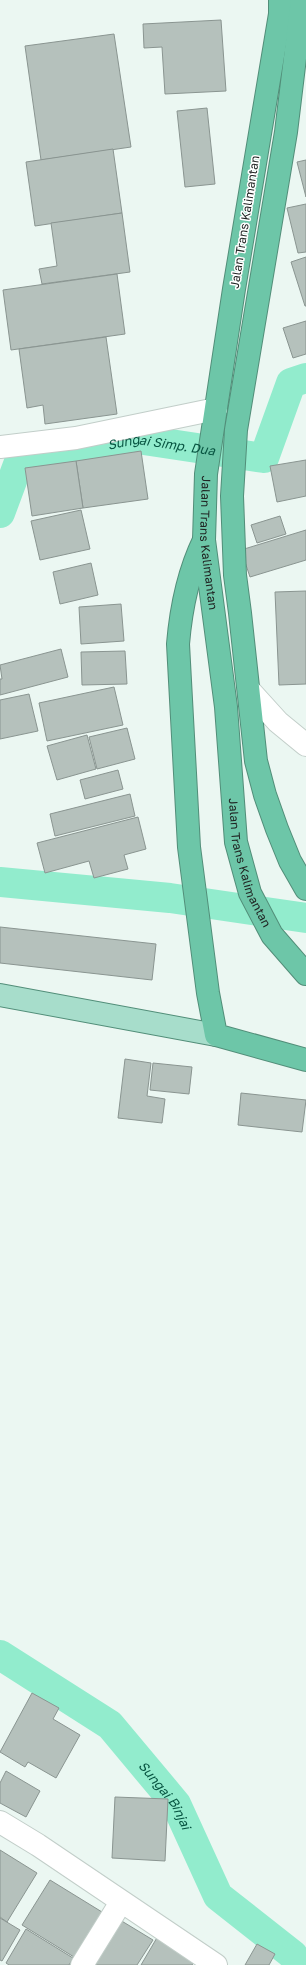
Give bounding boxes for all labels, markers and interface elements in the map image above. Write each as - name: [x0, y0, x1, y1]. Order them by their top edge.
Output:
- street label: Jalan Trans Kalimantan: [227, 154, 262, 290]
- water label: Sungai Simp. Dua: [106, 431, 217, 459]
- street label: Jalan Trans Kalimantan: [197, 476, 221, 611]
- street label: Jalan Trans Kalimantan: [226, 797, 275, 930]
- water label: Sungai Binjai: [135, 1758, 195, 1833]

